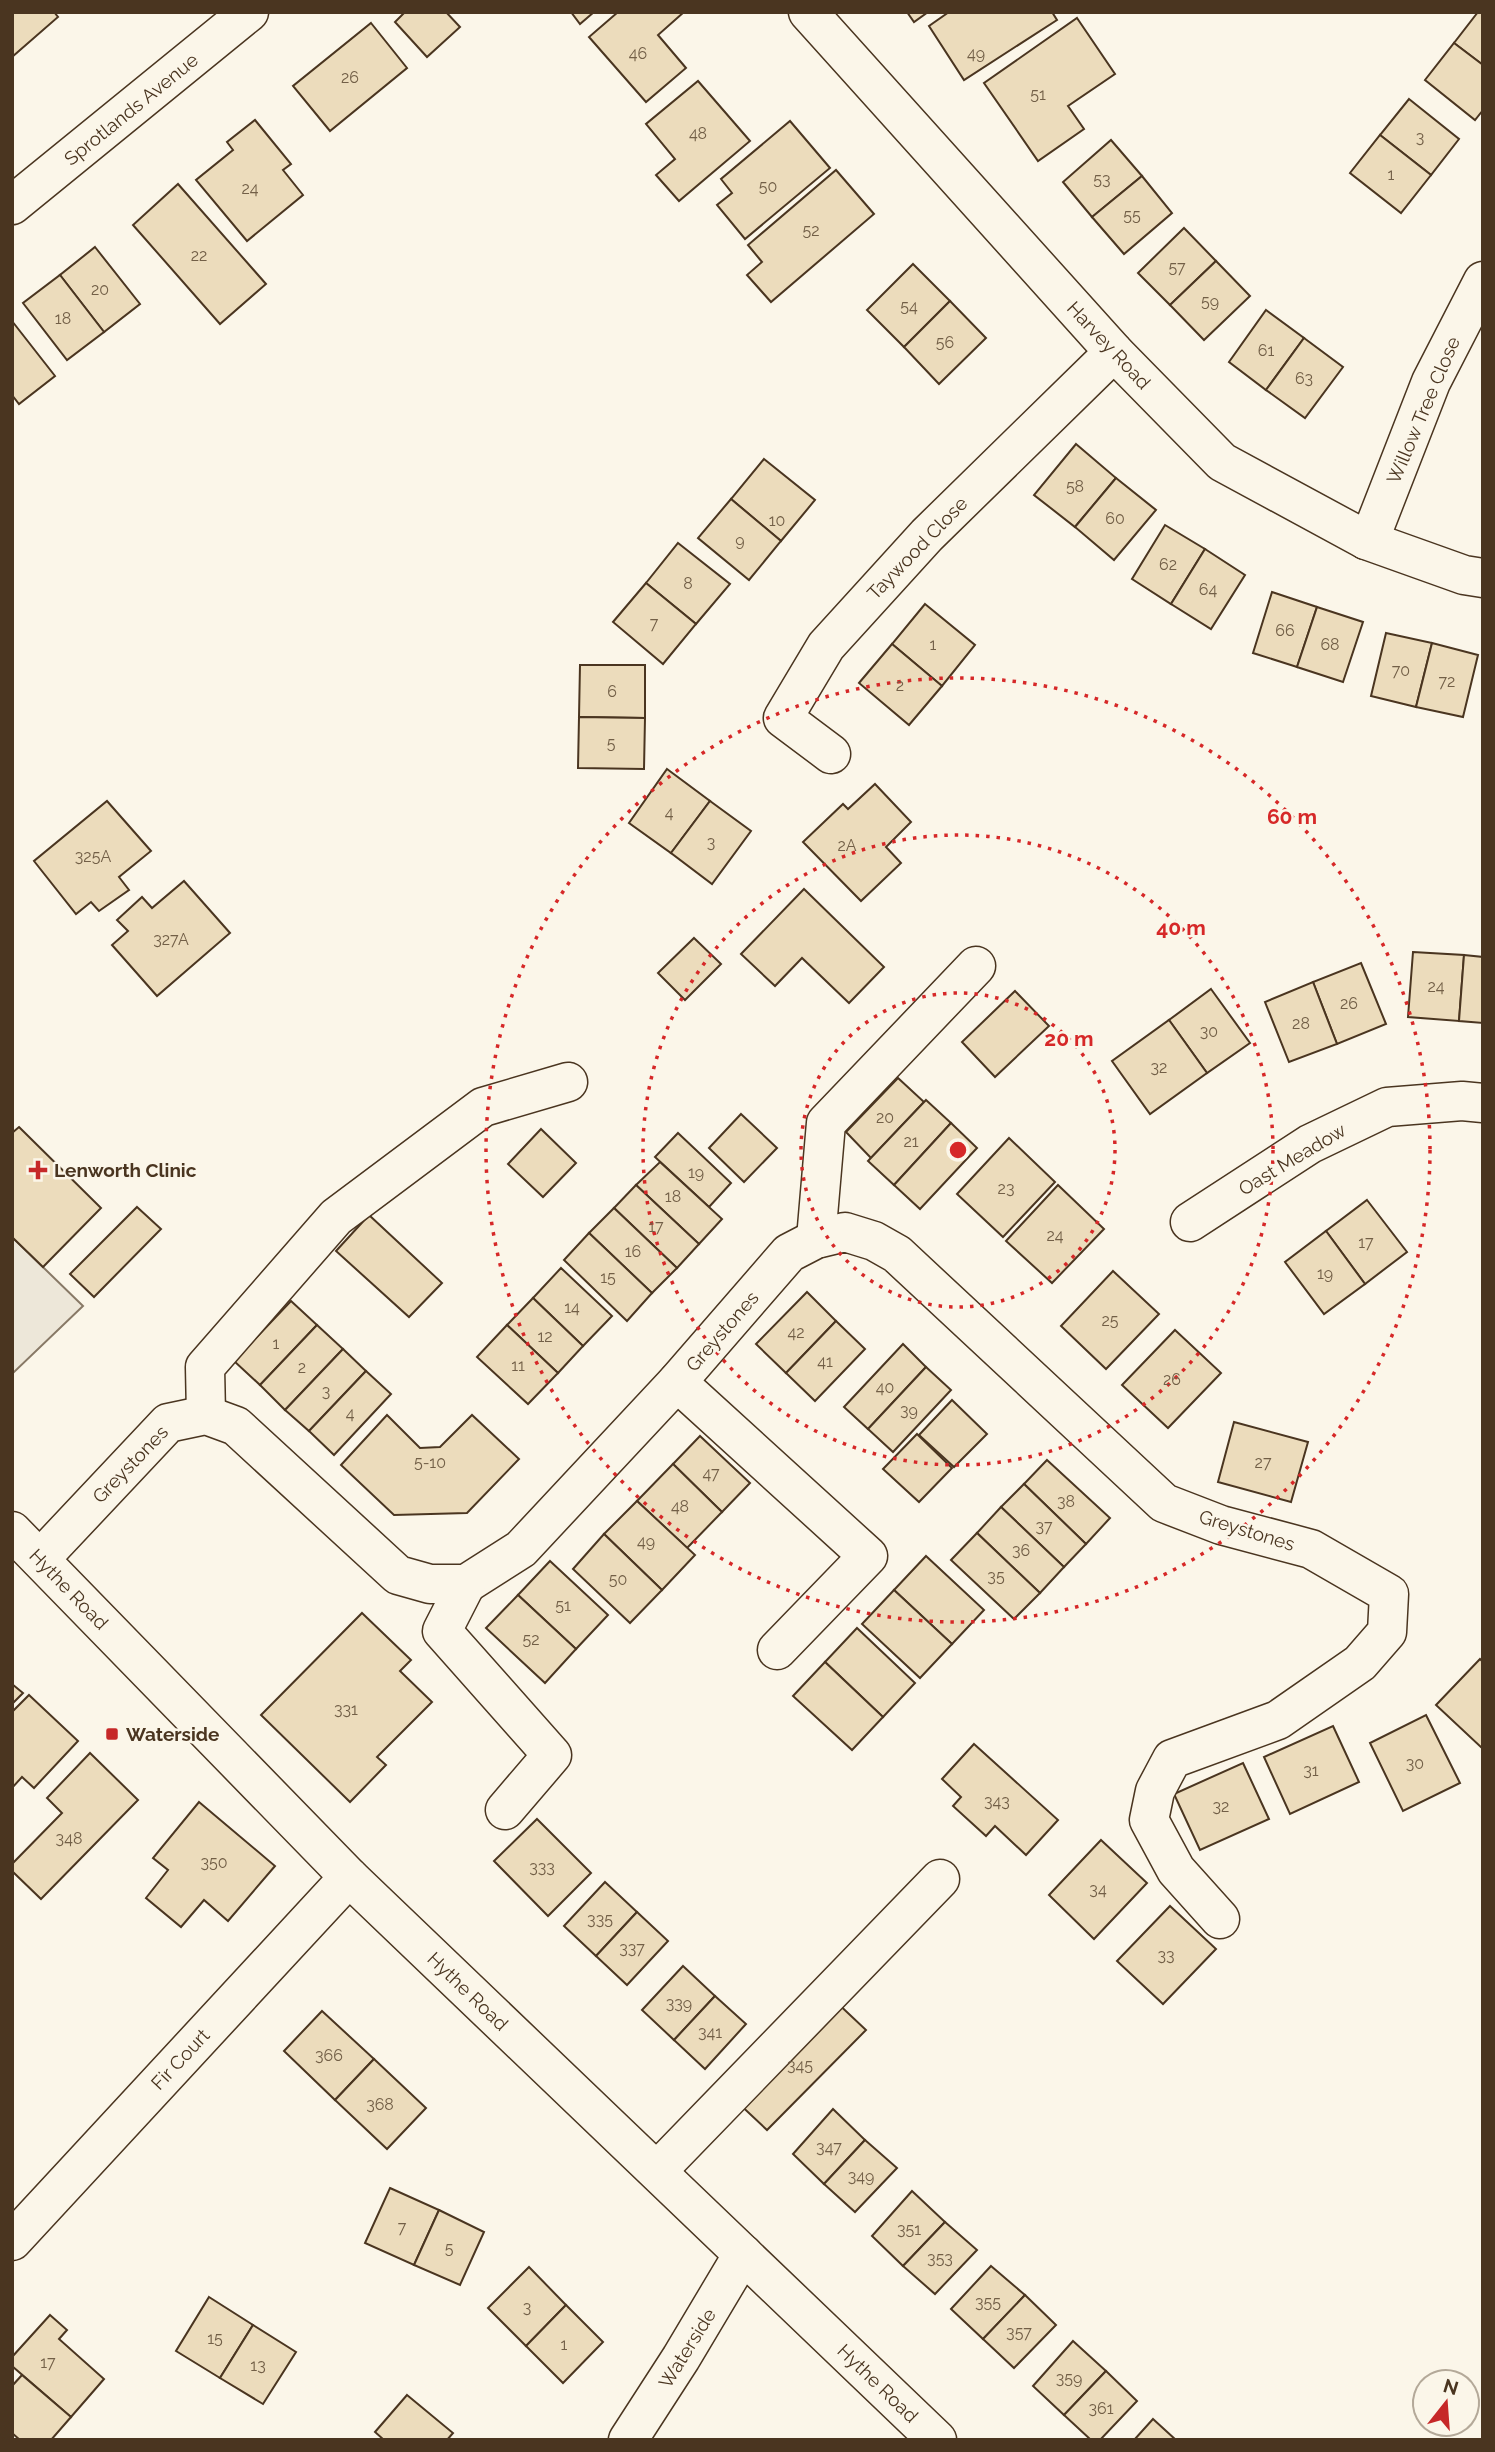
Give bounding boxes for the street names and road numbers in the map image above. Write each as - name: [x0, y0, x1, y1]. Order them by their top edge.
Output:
- street label: Sprotlands Avenue: [60, 48, 202, 170]
- street label: Harvey Road: [1063, 297, 1155, 393]
- street label: Willow Tree Close: [1382, 333, 1464, 487]
- street label: Taywood Close: [862, 492, 972, 604]
- street label: Oast Meadow: [1234, 1118, 1350, 1200]
- street label: Greystones: [681, 1286, 763, 1376]
- street label: Greystones: [88, 1421, 172, 1507]
- street label: Greystones: [1196, 1505, 1298, 1555]
- street label: Hythe Road: [25, 1544, 113, 1634]
- street label: Hythe Road: [423, 1947, 513, 2035]
- street label: Fir Court: [146, 2024, 214, 2094]
- street label: Waterside: [654, 2304, 720, 2392]
- street label: Hythe Road: [833, 2339, 923, 2427]

